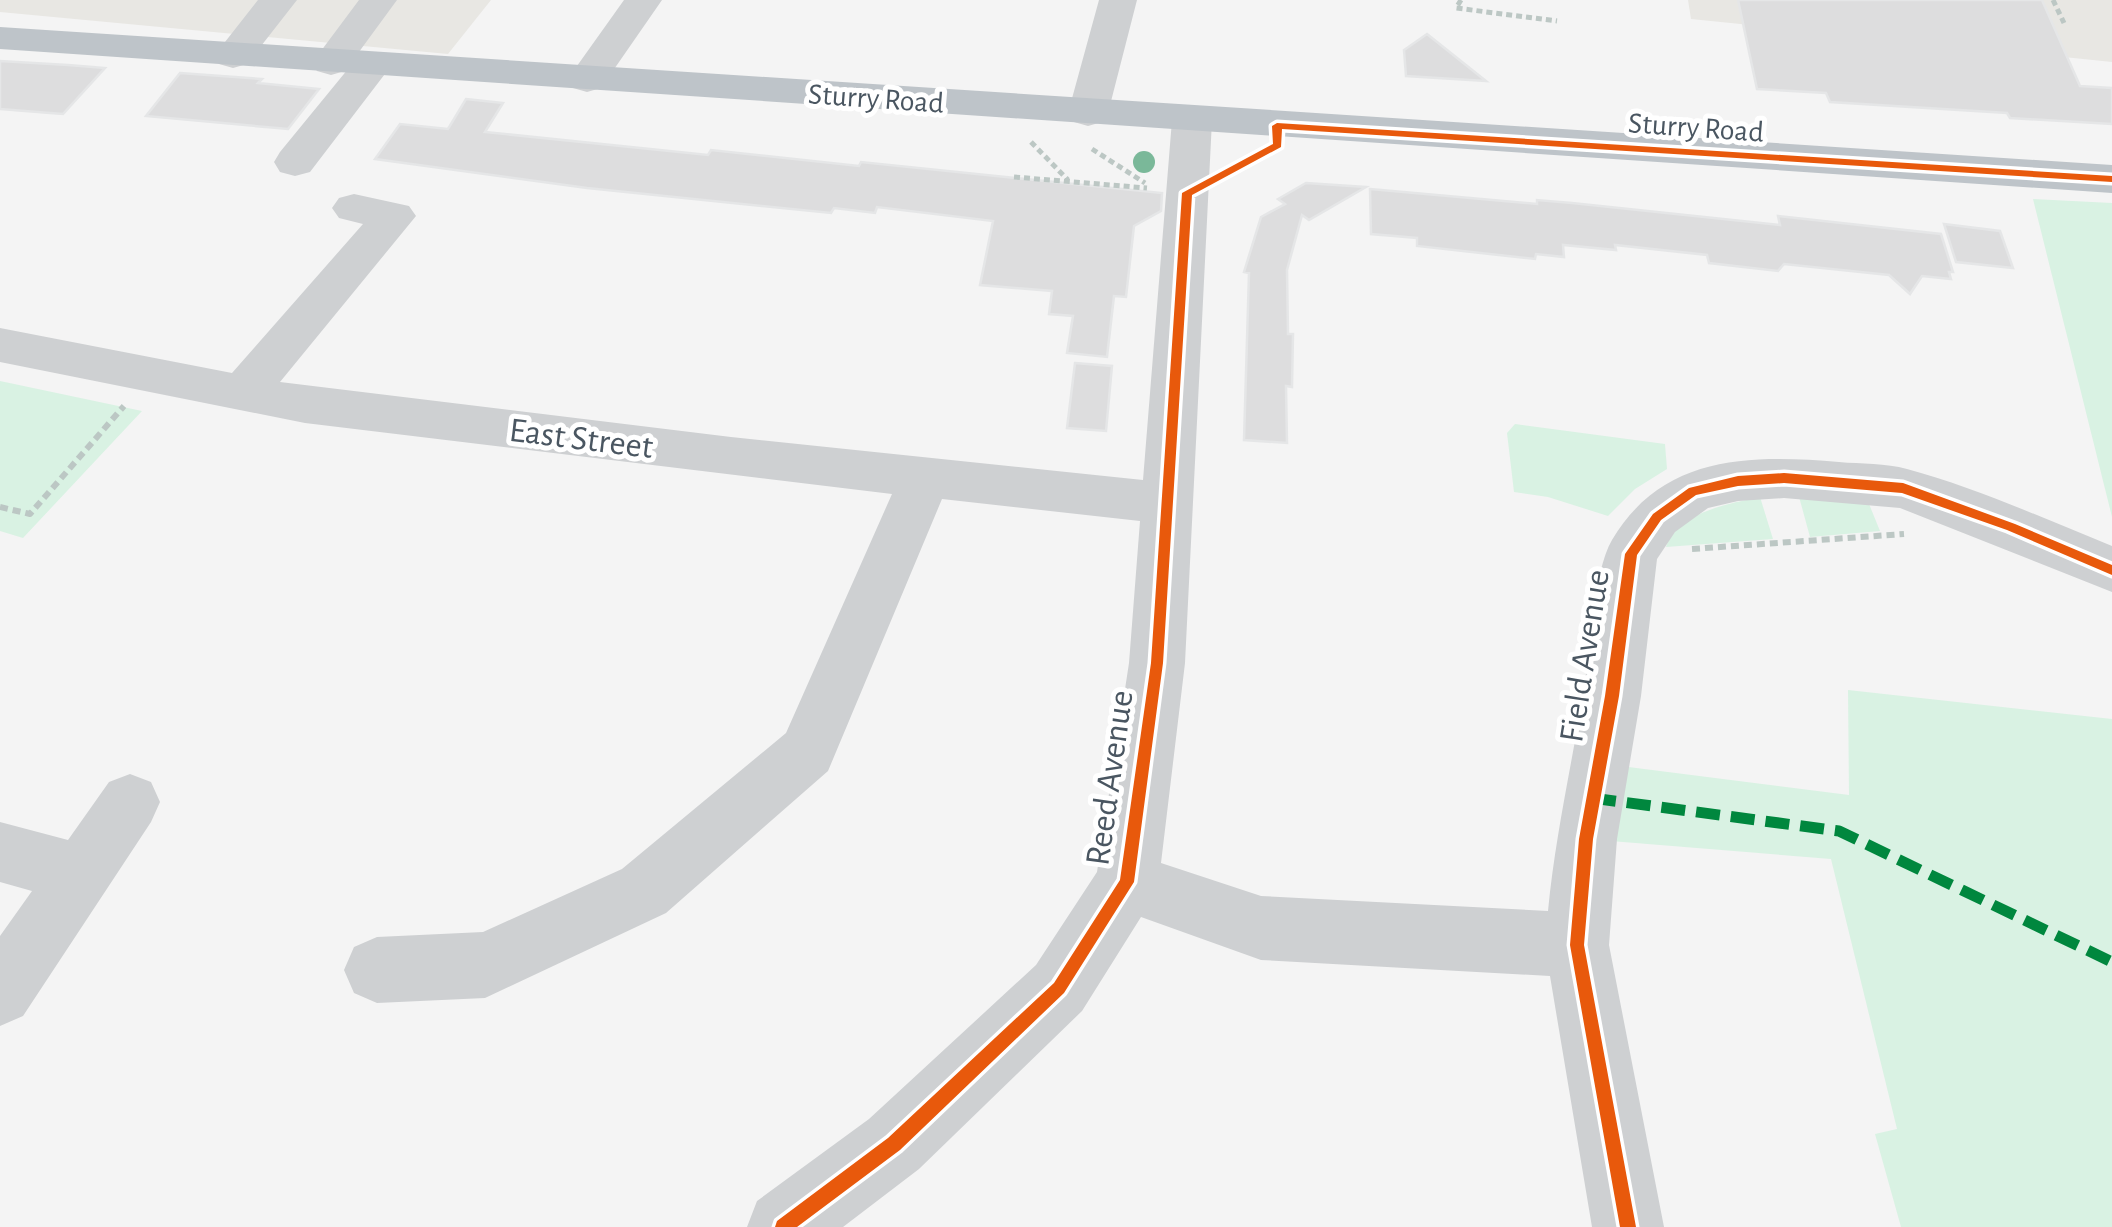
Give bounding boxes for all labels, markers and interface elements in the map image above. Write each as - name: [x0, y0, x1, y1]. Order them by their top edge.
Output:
- street label: Sturry Road: [807, 79, 945, 119]
- street label: Sturry Road: [1627, 108, 1765, 148]
- street label: East Street: [507, 413, 655, 465]
- street label: Field Avenue: [1554, 567, 1616, 745]
- street label: Reed Avenue: [1080, 688, 1140, 868]

